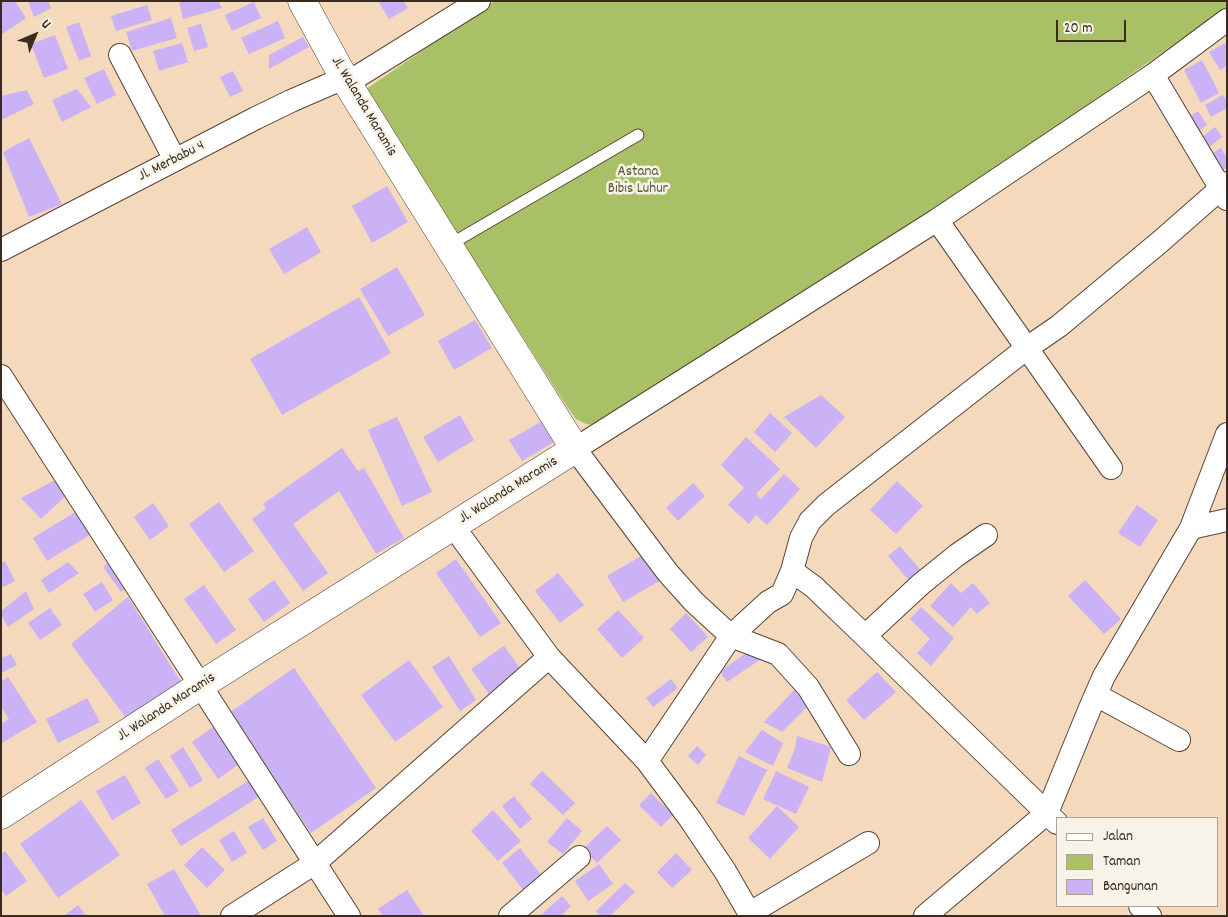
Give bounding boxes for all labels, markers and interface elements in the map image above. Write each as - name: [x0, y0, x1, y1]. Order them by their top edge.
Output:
- north arrow: [10, 10, 60, 60]
- scale bar: [1058, 10, 1128, 42]
- text: U: [36, 15, 55, 34]
- text: 20 m: [1064, 18, 1092, 40]
- street label: Jl. Walanda Maramis: [326, 54, 400, 160]
- street label: Jl. Merbabu 4: [136, 138, 208, 186]
- park label: Astana Bibis Luhur: [608, 164, 668, 199]
- street label: Jl. Walanda Maramis: [456, 453, 562, 529]
- street label: Jl. Walanda Maramis: [115, 670, 219, 746]
- legend: [1056, 817, 1218, 907]
- text: Jalan: [1103, 826, 1133, 848]
- text: Taman: [1103, 851, 1140, 873]
- text: Bangunan: [1103, 876, 1158, 898]

